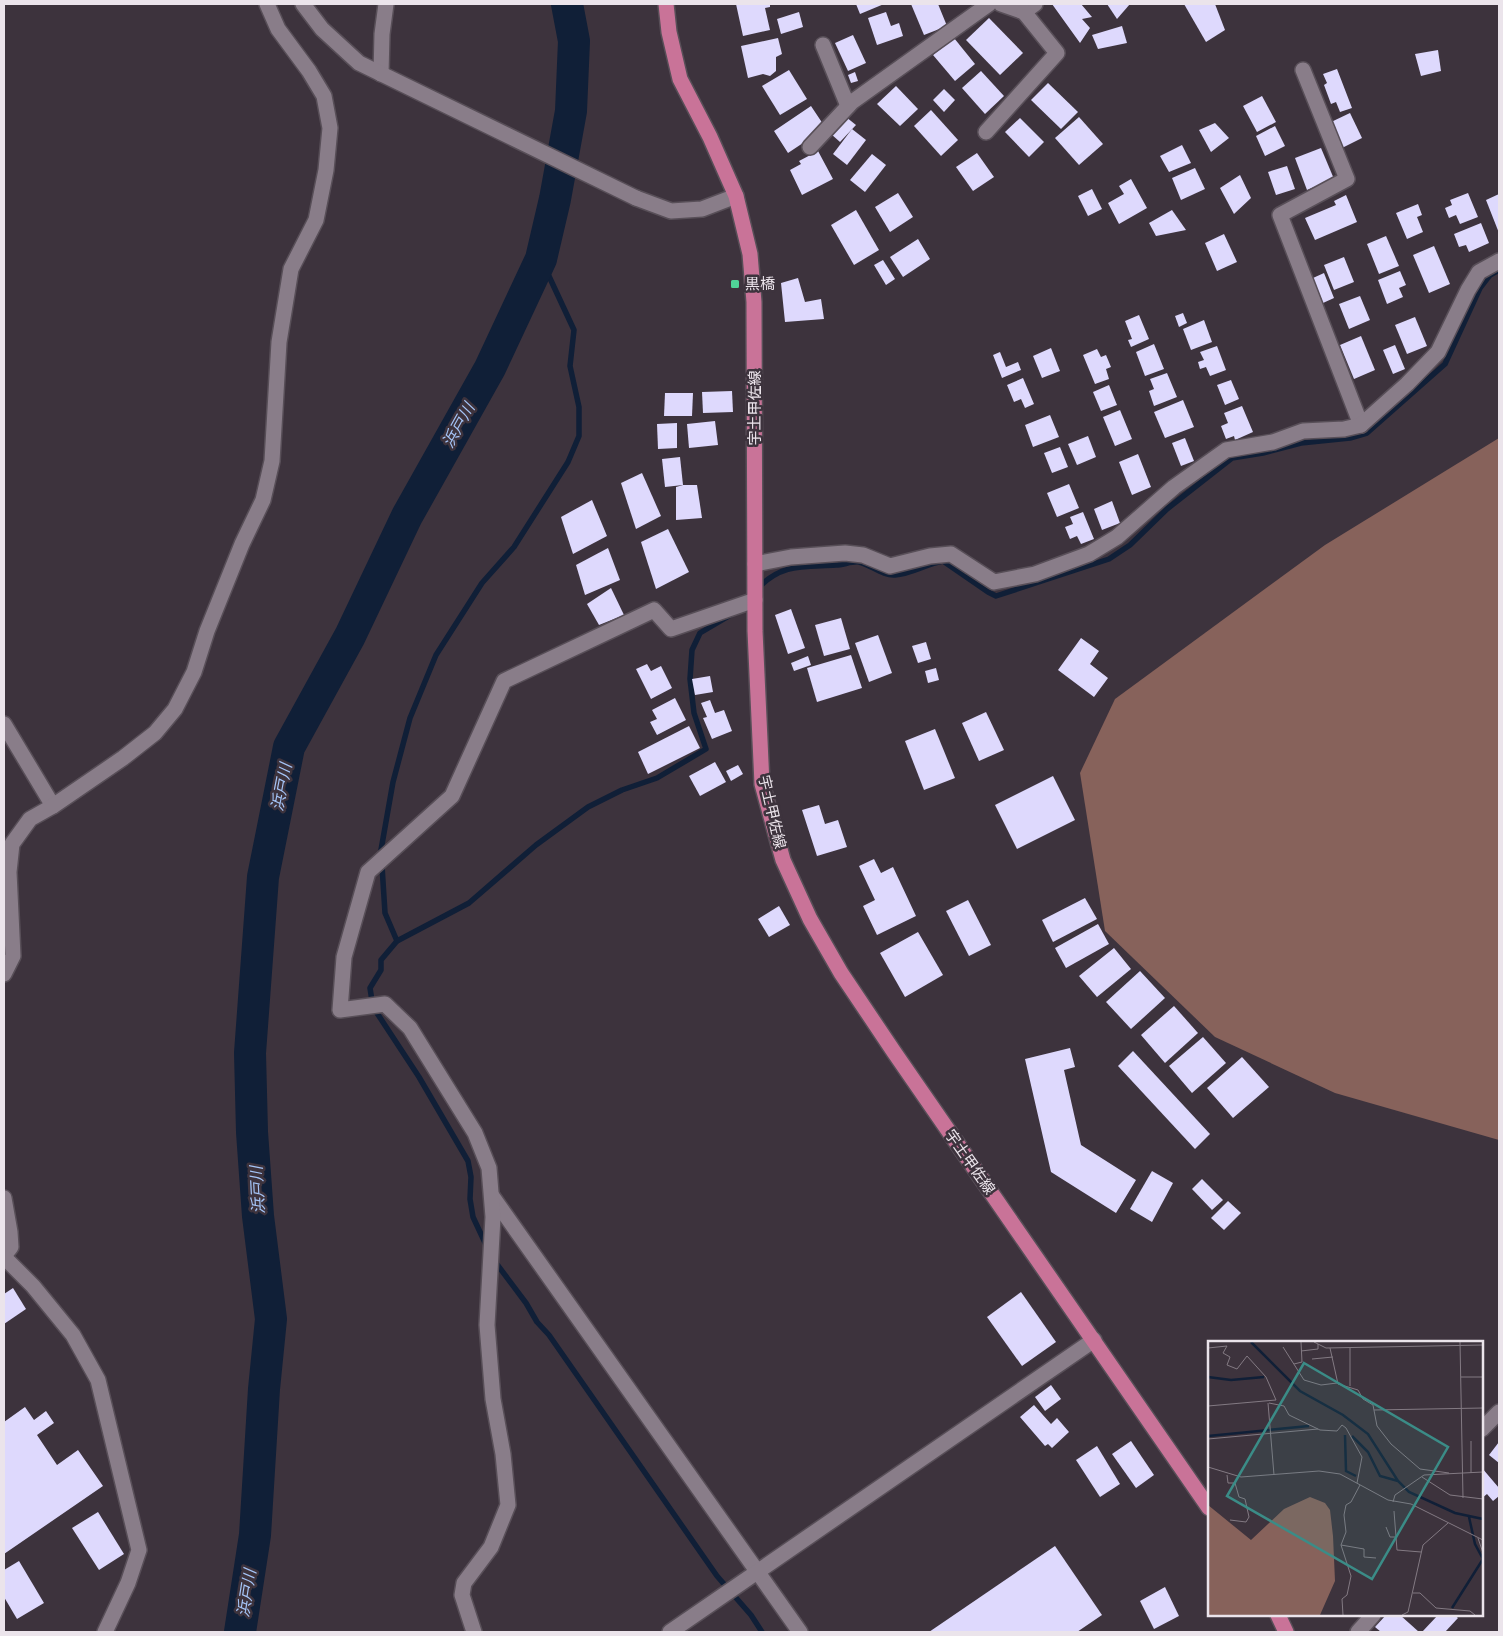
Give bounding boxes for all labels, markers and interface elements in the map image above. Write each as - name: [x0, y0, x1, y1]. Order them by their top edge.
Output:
- place label: 黒橋: [745, 273, 775, 294]
- marker: 黒橋: [729, 278, 741, 290]
- street label: 宇土甲佐線: [744, 370, 765, 446]
- water label: 浜戸川: [437, 397, 480, 451]
- water label: 浜戸川: [266, 759, 297, 813]
- street label: 宇土甲佐線: [754, 773, 791, 851]
- street label: 宇土甲佐線: [940, 1125, 1001, 1198]
- water label: 浜戸川: [245, 1163, 269, 1215]
- inset map: [1208, 1341, 1483, 1616]
- water label: 浜戸川: [231, 1566, 261, 1618]

